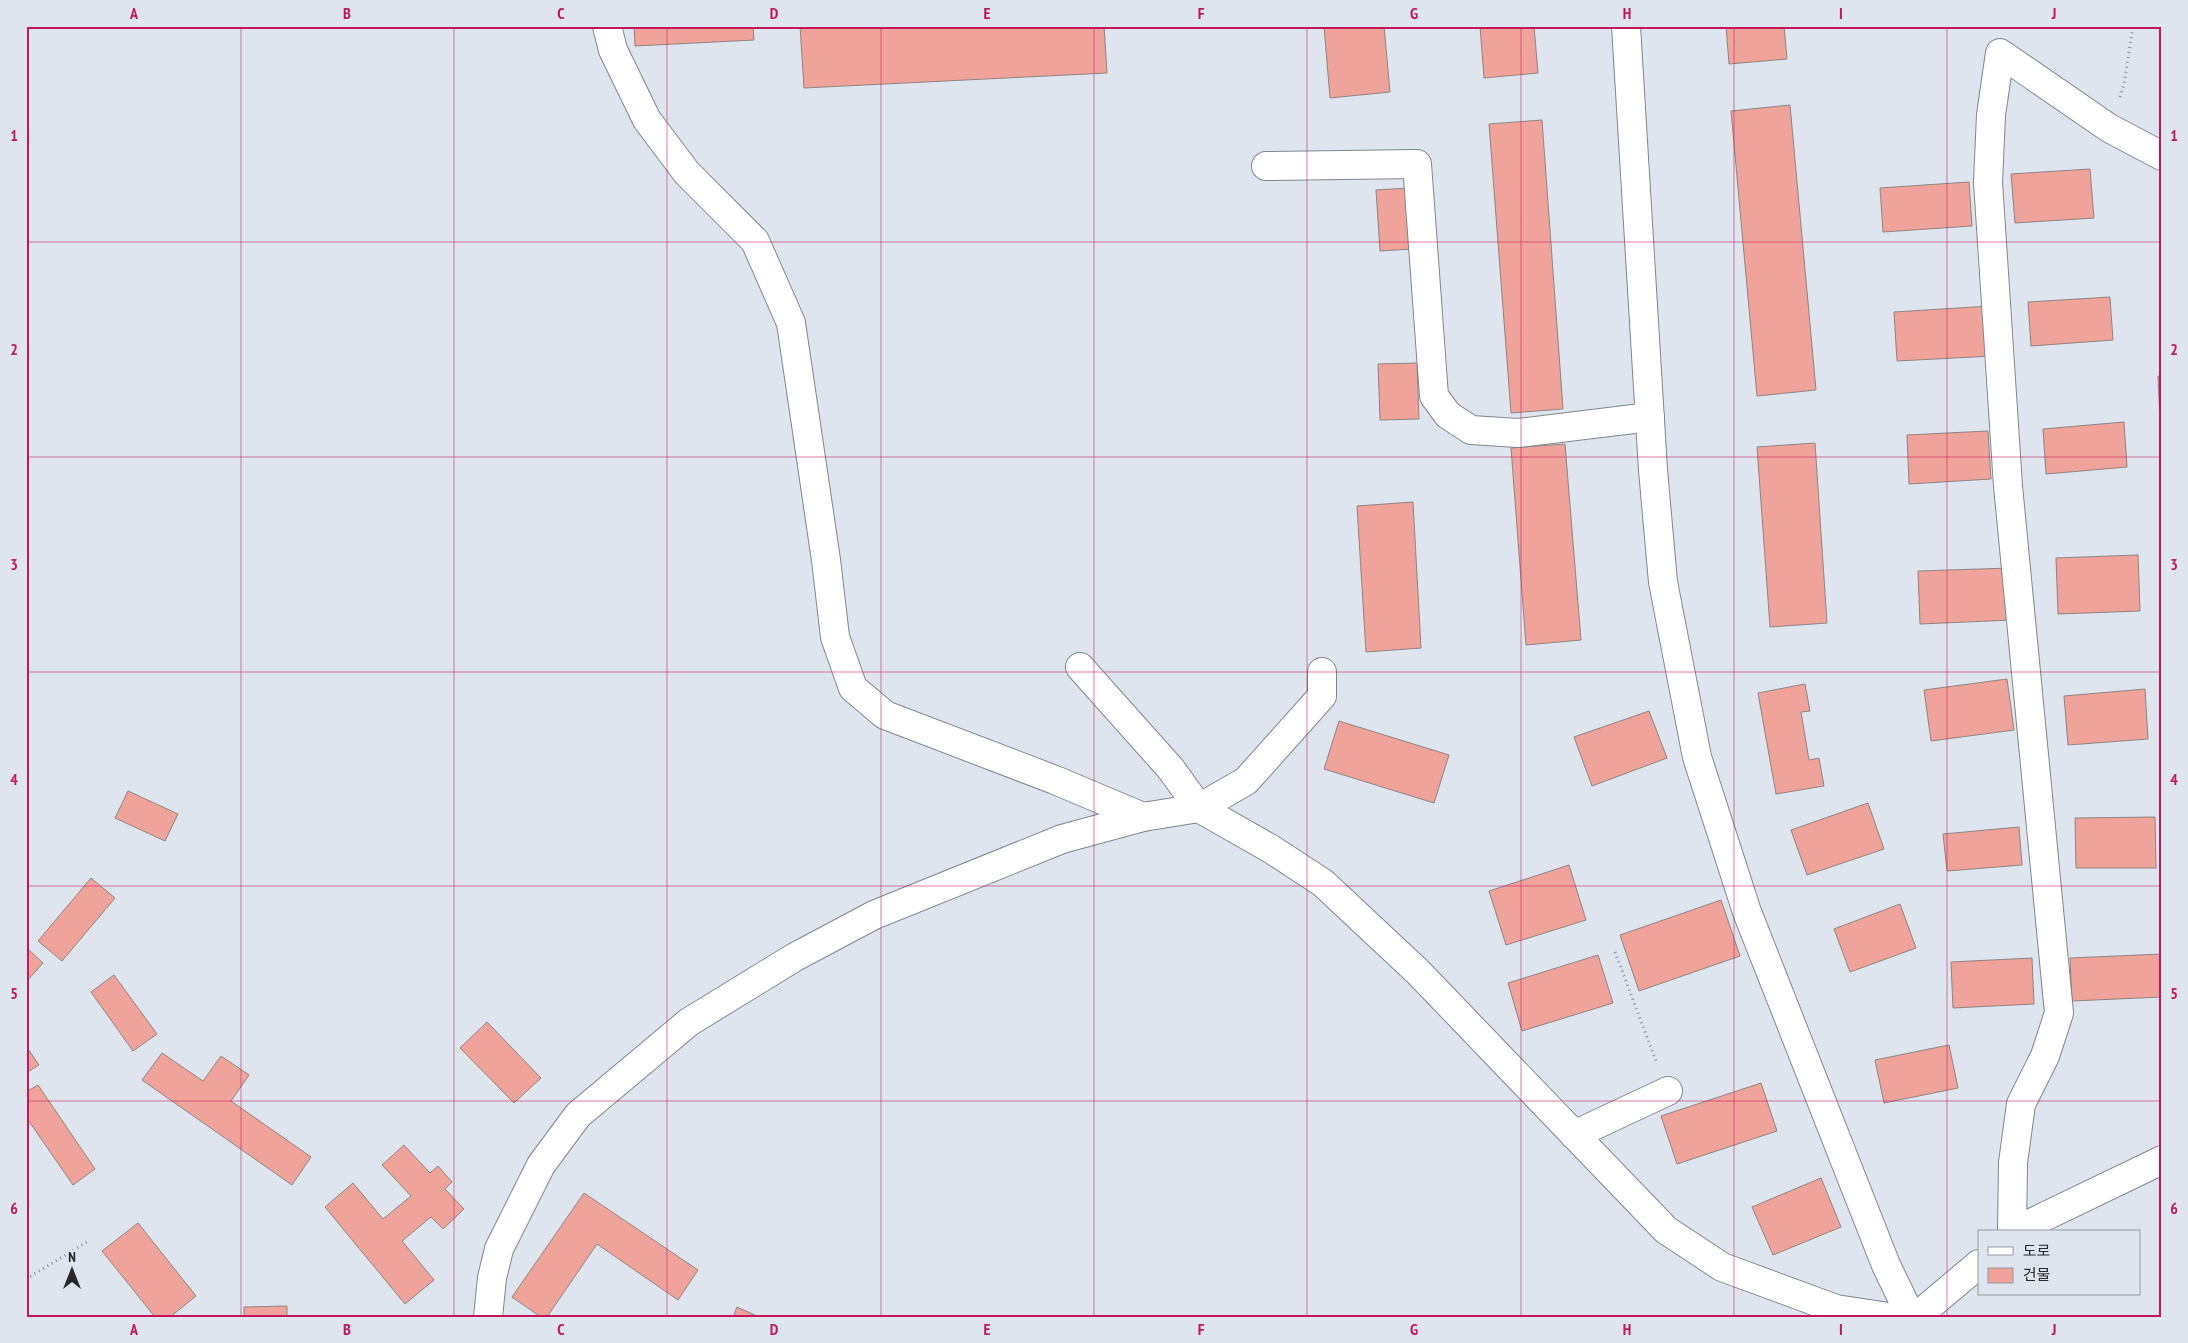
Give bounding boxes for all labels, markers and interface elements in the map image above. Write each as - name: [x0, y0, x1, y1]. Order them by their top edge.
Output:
- text: A: [129, 3, 139, 23]
- text: B: [343, 3, 351, 23]
- text: C: [557, 3, 565, 23]
- text: D: [770, 3, 779, 23]
- text: E: [984, 3, 991, 23]
- text: F: [1198, 3, 1205, 23]
- text: G: [1410, 3, 1418, 23]
- text: H: [1623, 3, 1631, 23]
- text: I: [1839, 3, 1843, 23]
- text: J: [2051, 3, 2056, 23]
- text: 1: [10, 125, 18, 145]
- text: 1: [2170, 125, 2178, 145]
- text: 2: [10, 339, 18, 359]
- text: 2: [2170, 339, 2178, 359]
- text: 3: [10, 554, 18, 574]
- text: 3: [2170, 554, 2178, 574]
- text: 4: [10, 769, 18, 789]
- text: 4: [2170, 769, 2178, 789]
- text: 5: [10, 983, 18, 1003]
- text: 5: [2170, 983, 2178, 1003]
- text: 6: [10, 1198, 18, 1218]
- text: 6: [2170, 1198, 2178, 1218]
- legend: [1978, 1230, 2140, 1296]
- text: 도로: [2023, 1241, 2051, 1260]
- north arrow: [48, 1246, 98, 1296]
- text: N: [68, 1248, 76, 1266]
- text: 건물: [2023, 1265, 2051, 1284]
- text: A: [129, 1319, 139, 1339]
- text: B: [343, 1319, 351, 1339]
- text: C: [557, 1319, 565, 1339]
- text: D: [770, 1319, 779, 1339]
- text: E: [984, 1319, 991, 1339]
- text: F: [1198, 1319, 1205, 1339]
- text: G: [1410, 1319, 1418, 1339]
- text: H: [1623, 1319, 1631, 1339]
- text: I: [1839, 1319, 1843, 1339]
- text: J: [2051, 1319, 2056, 1339]

